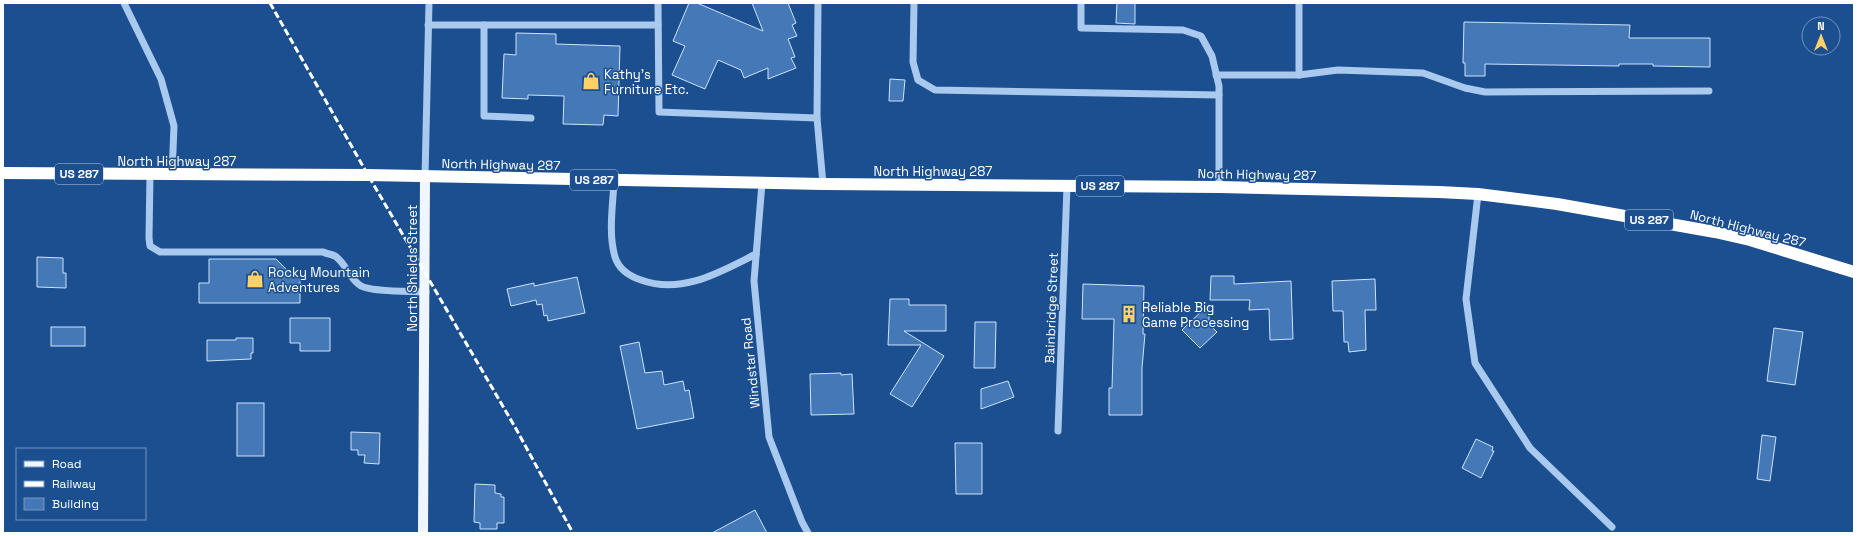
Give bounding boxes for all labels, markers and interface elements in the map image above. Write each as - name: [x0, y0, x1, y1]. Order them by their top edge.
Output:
- north arrow: [1801, 16, 1841, 56]
- text: N: [1817, 19, 1825, 33]
- place label: Kathy's Furniture Etc.: [604, 66, 689, 98]
- shop icon: Kathy's Furniture Etc.: [581, 71, 601, 91]
- street label: North Highway 287: [118, 153, 236, 170]
- street label: North Highway 287: [441, 155, 561, 174]
- street label: North Highway 287: [874, 163, 992, 180]
- road number: US 287: [55, 164, 103, 184]
- street label: North Highway 287: [1197, 165, 1317, 184]
- road number: US 287: [570, 170, 618, 190]
- road number: US 287: [1076, 176, 1124, 196]
- street label: North Shields Street: [404, 204, 421, 332]
- street label: North Highway 287: [1688, 206, 1808, 251]
- road number: US 287: [1625, 210, 1673, 230]
- street label: Bainbridge Street: [1041, 252, 1062, 364]
- place label: Rocky Mountain Adventures: [268, 264, 370, 296]
- shop icon: Rocky Mountain Adventures: [245, 269, 265, 289]
- place label: Reliable Big Game Processing: [1142, 299, 1249, 331]
- building icon: Reliable Big Game Processing: [1119, 304, 1139, 324]
- street label: Windstar Road: [737, 317, 764, 409]
- legend: [16, 448, 146, 520]
- text: Road: [52, 456, 81, 472]
- text: Railway: [52, 476, 96, 492]
- text: Building: [52, 496, 99, 512]

